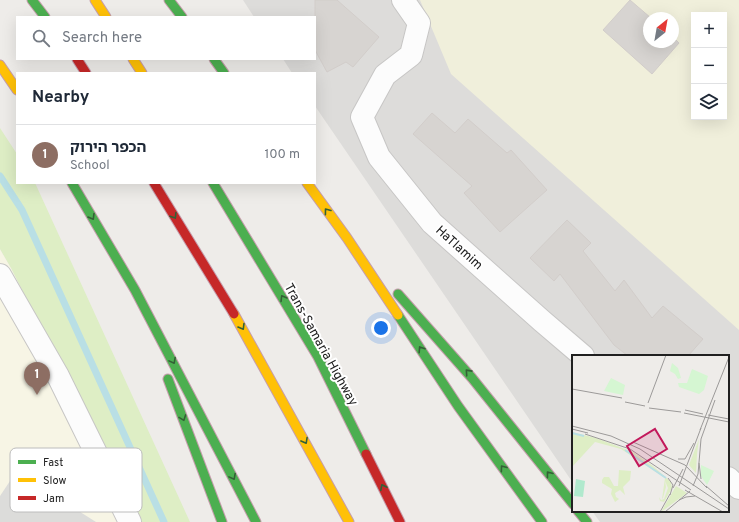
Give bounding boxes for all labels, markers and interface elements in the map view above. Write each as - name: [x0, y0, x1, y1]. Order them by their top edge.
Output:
- north arrow: [643, 12, 679, 48]
- map controls: [691, 12, 727, 120]
- button: +: [691, 12, 727, 48]
- search box: [16, 16, 316, 60]
- icon: search: [30, 27, 52, 49]
- text: Search here: [62, 29, 142, 48]
- button: −: [691, 48, 727, 84]
- button: layers: [691, 84, 727, 120]
- text: Nearby: [32, 87, 89, 109]
- text: הכפר הירוק: [70, 139, 146, 158]
- text: 1: [42, 147, 48, 163]
- text: 100 m: [264, 147, 300, 163]
- text: School: [70, 158, 110, 174]
- one-way arrow: [325, 208, 332, 215]
- one-way arrow: [169, 212, 177, 219]
- one-way arrow: [87, 213, 95, 220]
- street label: HaTlamim: [432, 223, 486, 274]
- street label: Trans-Samaria Highway: [280, 281, 361, 409]
- one-way arrow: [280, 295, 287, 302]
- your location: [371, 318, 391, 338]
- one-way arrow: [237, 323, 245, 330]
- one-way arrow: [419, 347, 426, 354]
- inset map: [572, 355, 729, 512]
- one-way arrow: [168, 357, 175, 365]
- pin: 1: [24, 362, 50, 395]
- one-way arrow: [465, 370, 472, 377]
- one-way arrow: [178, 414, 187, 421]
- one-way arrow: [300, 437, 307, 444]
- legend: [10, 448, 142, 512]
- text: Fast: [43, 456, 63, 470]
- one-way arrow: [501, 465, 508, 472]
- one-way arrow: [546, 471, 553, 478]
- one-way arrow: [228, 472, 235, 480]
- text: Slow: [43, 474, 66, 488]
- one-way arrow: [380, 484, 388, 491]
- text: Jam: [43, 492, 64, 506]

